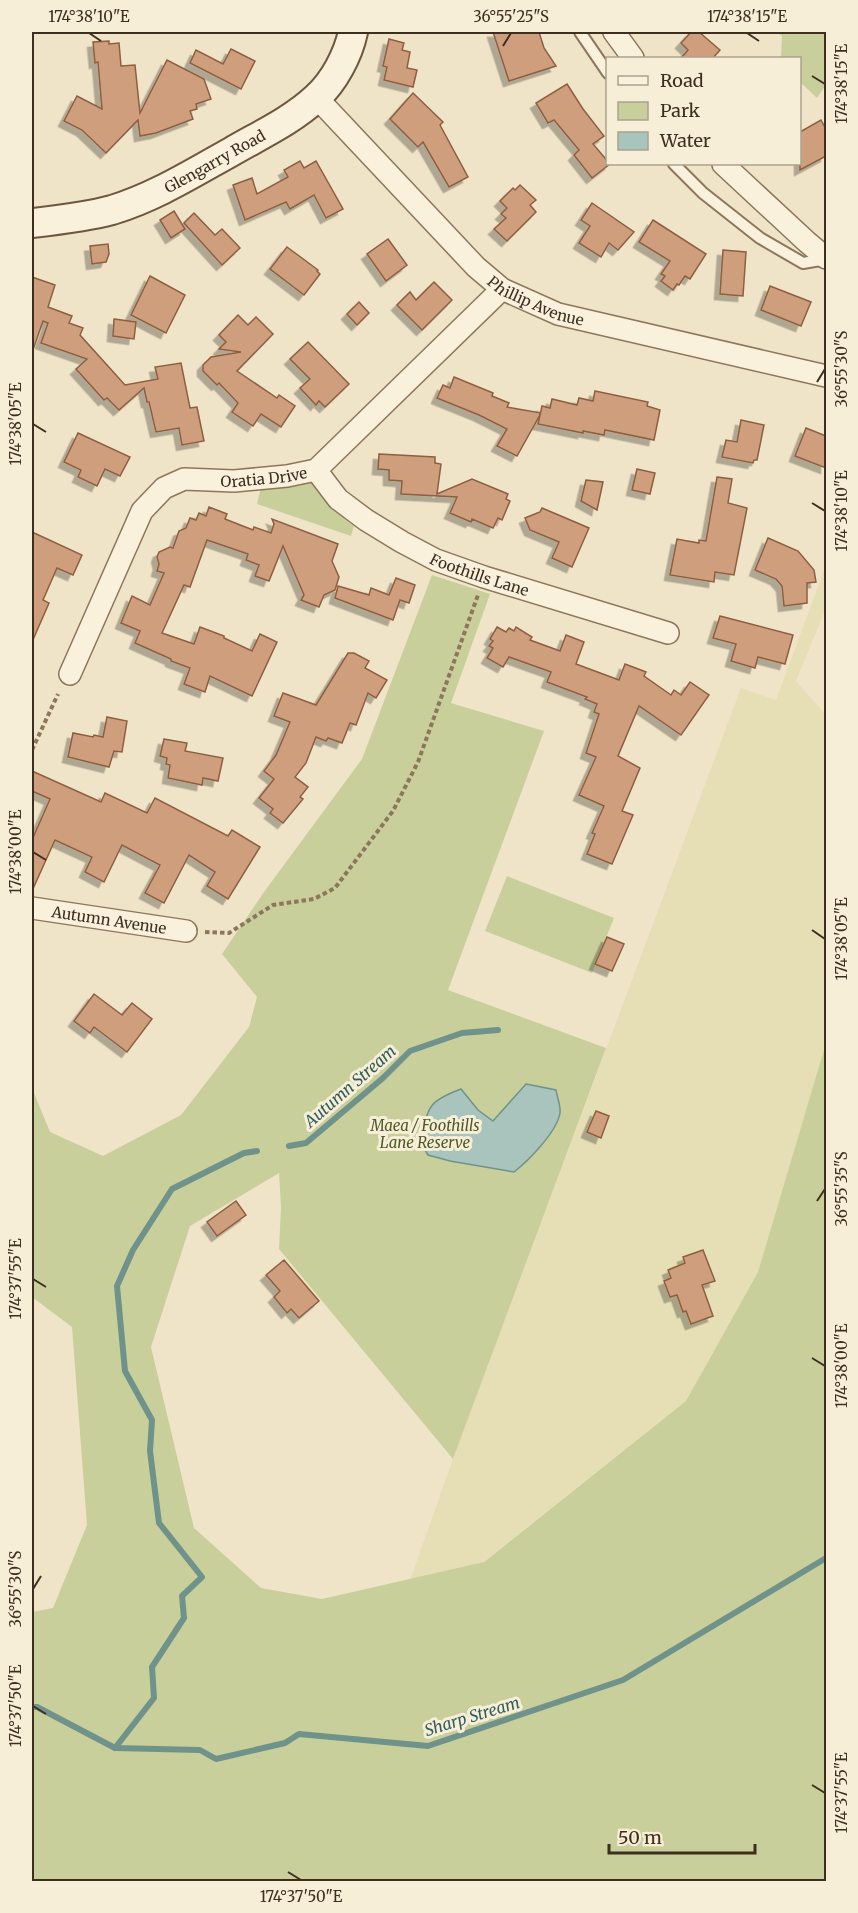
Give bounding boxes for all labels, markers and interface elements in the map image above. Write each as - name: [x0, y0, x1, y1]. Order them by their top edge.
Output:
- text: 174°38'10"E: [48, 7, 130, 26]
- text: 36°55'25"S: [473, 7, 549, 26]
- text: 174°38'15"E: [707, 7, 788, 26]
- text: 174°38'15"E: [832, 43, 851, 124]
- legend: [606, 57, 801, 165]
- text: Road: [660, 69, 704, 92]
- text: Park: [660, 99, 701, 122]
- street label: Glengarry Road: [161, 125, 268, 197]
- text: Water: [659, 129, 711, 152]
- street label: Phillip Avenue: [484, 271, 586, 329]
- text: 36°55'30"S: [832, 330, 851, 408]
- text: 174°38'05"E: [6, 382, 25, 465]
- street label: Oratia Drive: [220, 463, 309, 491]
- text: 174°38'10"E: [832, 470, 851, 552]
- street label: Foothills Lane: [427, 549, 531, 600]
- text: 174°38'00"E: [6, 809, 25, 894]
- text: 174°38'05"E: [832, 897, 851, 980]
- street label: Autumn Avenue: [49, 901, 168, 937]
- water label: Autumn Stream: [299, 1041, 400, 1133]
- park label: Maea / Foothills Lane Reserve: [369, 1116, 480, 1152]
- text: 36°55'35"S: [832, 1151, 851, 1227]
- text: 174°37'55"E: [6, 1238, 25, 1319]
- text: 174°38'00"E: [832, 1323, 851, 1408]
- text: 36°55'30"S: [6, 1550, 25, 1628]
- text: 174°37'50"E: [6, 1664, 25, 1747]
- water label: Sharp Stream: [422, 1692, 522, 1740]
- text: 174°37'55"E: [832, 1752, 851, 1833]
- scale bar: [609, 1817, 754, 1855]
- text: 50 m: [618, 1826, 662, 1849]
- text: 174°37'50"E: [260, 1887, 343, 1906]

